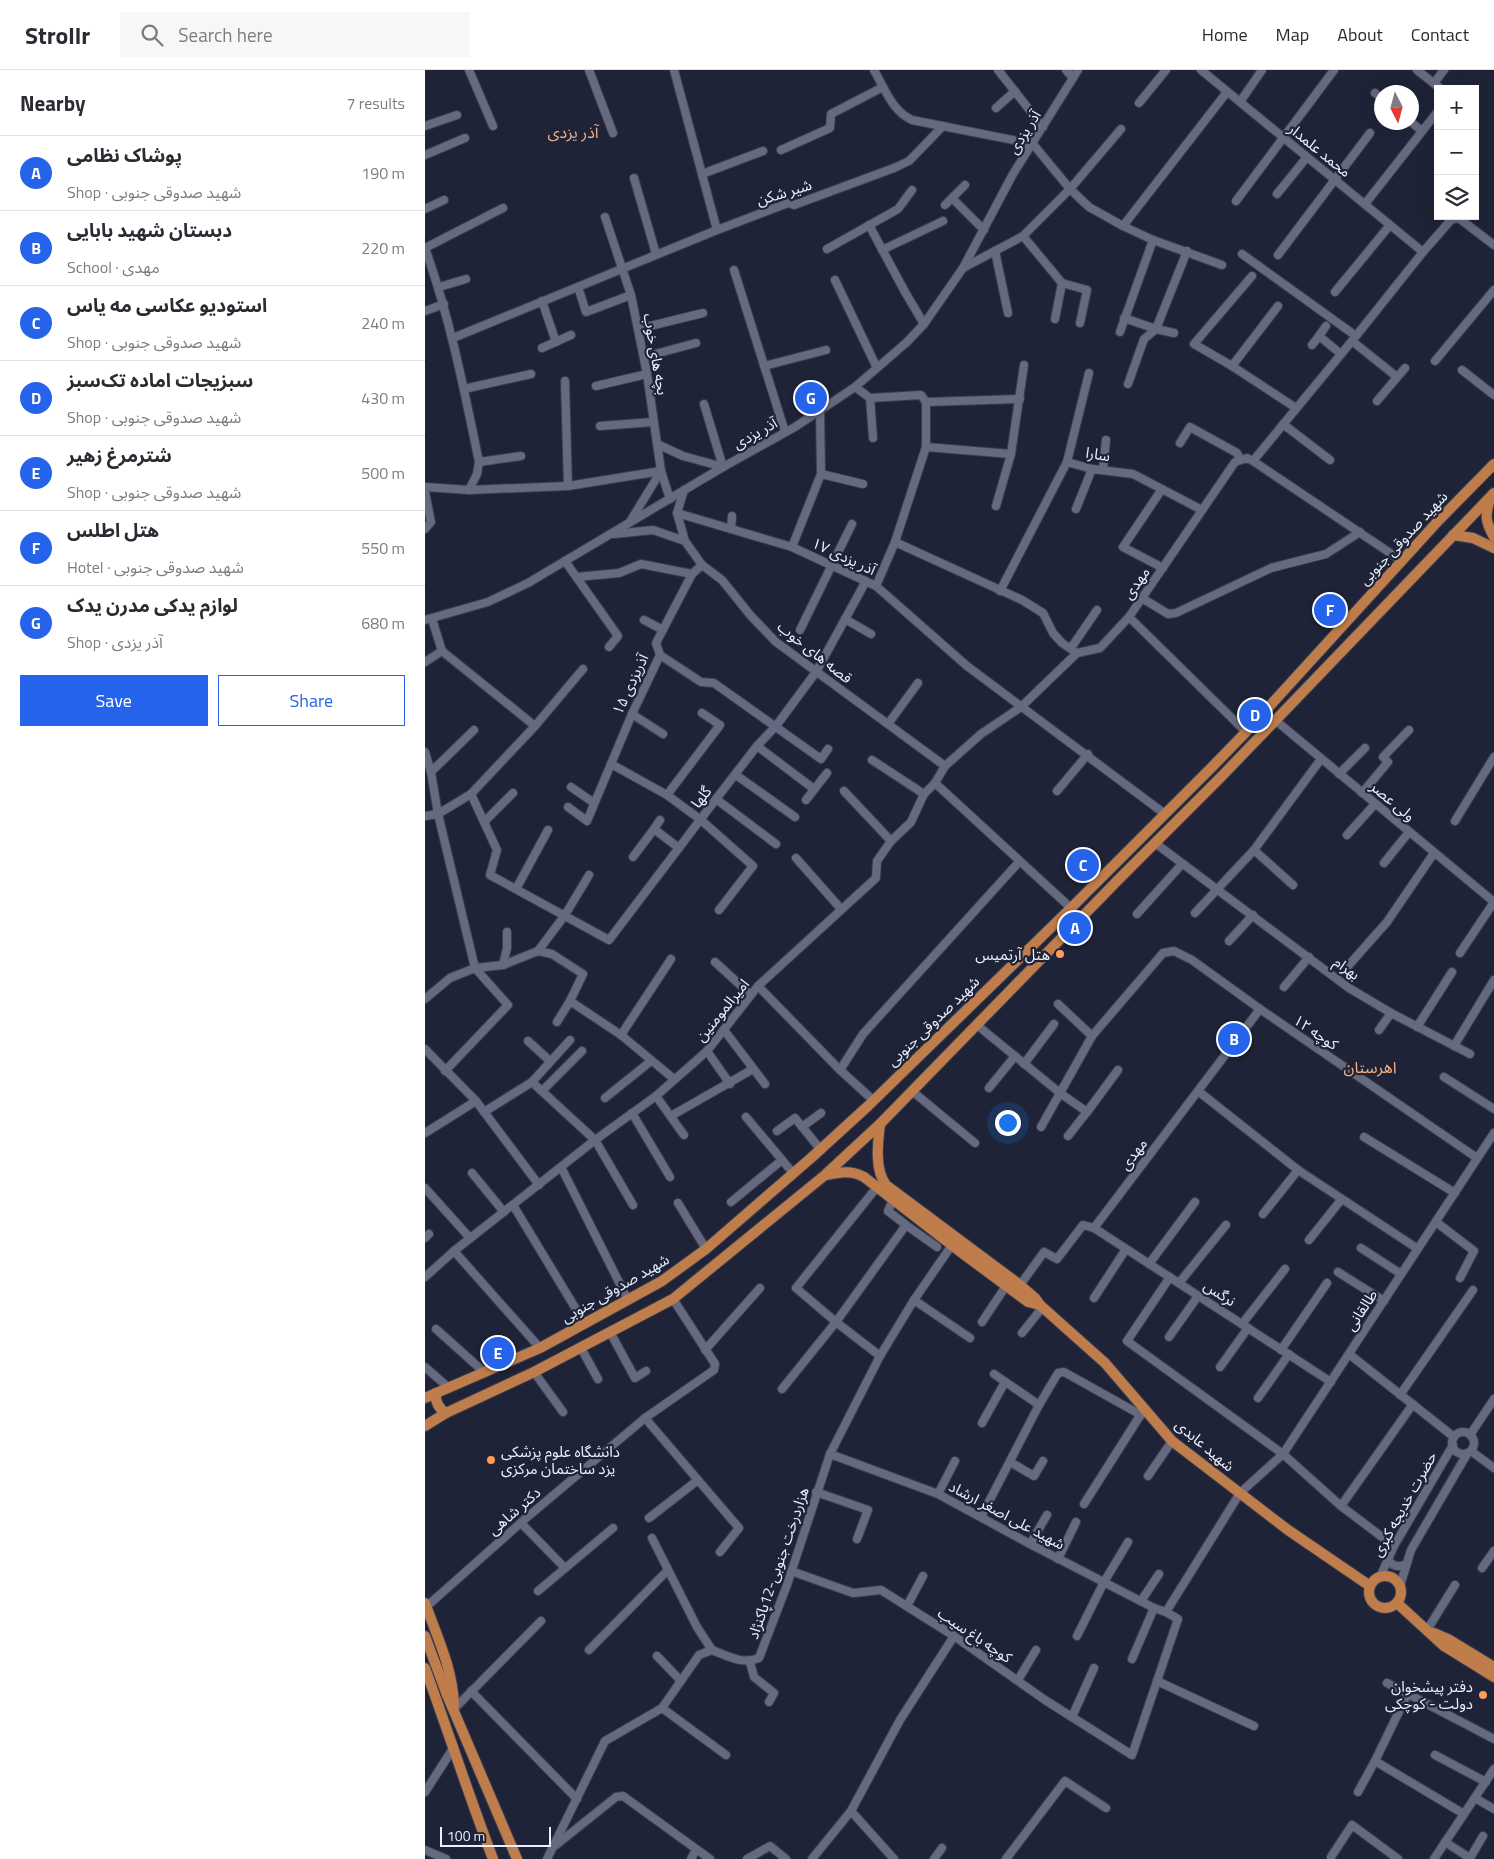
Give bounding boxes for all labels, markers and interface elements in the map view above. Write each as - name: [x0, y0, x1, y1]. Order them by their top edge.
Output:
- search box: [120, 12, 470, 57]
- text: Strollr: [25, 17, 90, 53]
- text: Search here: [178, 20, 273, 49]
- icon: search: [138, 21, 166, 49]
- text: Home: [1202, 21, 1248, 48]
- text: Map: [1276, 21, 1309, 48]
- text: About: [1337, 21, 1383, 48]
- text: Contact: [1411, 21, 1469, 48]
- north arrow: [1374, 85, 1419, 130]
- map controls: [1434, 85, 1479, 220]
- button: +: [1434, 85, 1479, 130]
- text: Nearby: [20, 87, 85, 119]
- text: 7 results: [346, 91, 405, 115]
- street label: آذر یزدی: [1002, 105, 1047, 158]
- street label: محمد علمدار: [1283, 117, 1356, 183]
- district label: آذر یزدی: [547, 120, 600, 144]
- button: −: [1434, 130, 1479, 175]
- text: پوشاک نظامی: [67, 140, 182, 169]
- text: A: [31, 161, 41, 185]
- text: 190 m: [361, 161, 405, 185]
- street label: شیر شکن: [753, 173, 815, 211]
- button: layers: [1434, 175, 1479, 220]
- text: Shop · شهید صدوقی جنوبی: [67, 180, 241, 204]
- text: دبستان شهید بابایی: [67, 215, 232, 244]
- text: B: [31, 236, 41, 260]
- text: 220 m: [361, 236, 405, 260]
- text: School · مهدی: [67, 255, 160, 279]
- text: استودیو عکاسی مه یاس: [67, 290, 267, 319]
- text: C: [32, 311, 40, 335]
- text: 240 m: [361, 311, 405, 335]
- street label: بچه های خوب: [637, 311, 675, 397]
- text: Shop · شهید صدوقی جنوبی: [67, 330, 241, 354]
- text: سبزیجات اماده تک‌سبز: [67, 365, 253, 394]
- pin: G: [795, 379, 827, 417]
- text: D: [31, 386, 41, 410]
- text: 430 m: [361, 386, 405, 410]
- text: Shop · شهید صدوقی جنوبی: [67, 405, 241, 429]
- street label: آذر یزدی: [728, 411, 782, 455]
- text: شترمرغ زهیر: [67, 440, 172, 469]
- street label: سارا: [1084, 441, 1112, 467]
- text: E: [32, 461, 40, 485]
- text: 500 m: [361, 461, 405, 485]
- text: Shop · شهید صدوقی جنوبی: [67, 480, 241, 504]
- street label: شهید صدوقی جنوبی: [1353, 485, 1453, 590]
- text: هتل اطلس: [67, 515, 159, 544]
- street label: آذر یزدی ۱۷: [808, 531, 880, 581]
- text: F: [32, 536, 40, 560]
- text: 550 m: [361, 536, 405, 560]
- text: Hotel · شهید صدوقی جنوبی: [67, 555, 244, 579]
- street label: مهدی: [1117, 562, 1155, 604]
- text: لوازم یدکی مدرن یدک: [67, 590, 238, 619]
- pin: F: [1314, 591, 1346, 629]
- text: G: [31, 611, 41, 635]
- text: 680 m: [361, 611, 405, 635]
- street label: قصه های خوب: [772, 615, 858, 689]
- text: Shop · آذر یزدی: [67, 630, 163, 654]
- street label: ۱۵ آذریزدی: [606, 649, 654, 718]
- button: Save: [20, 675, 208, 726]
- button: Share: [218, 675, 405, 726]
- pin: D: [1239, 696, 1271, 734]
- street label: ولی عصر: [1365, 775, 1421, 827]
- street label: گلها: [685, 780, 717, 813]
- pin: C: [1067, 846, 1099, 884]
- pin: A: [1059, 909, 1091, 947]
- place label: هتل آرتمیس: [975, 943, 1050, 966]
- marker: هتل آرتمیس: [1054, 948, 1066, 960]
- street label: بهرام: [1329, 950, 1365, 986]
- street label: شهید صدوقی جنوبی: [881, 970, 985, 1072]
- street label: امیرالمومنین: [689, 973, 755, 1047]
- street label: کوچه ۱۲: [1289, 1009, 1344, 1056]
- pin: B: [1218, 1020, 1250, 1058]
- district label: اهرستان: [1344, 1055, 1396, 1079]
- your location: [995, 1110, 1021, 1136]
- street label: مهدی: [1113, 1133, 1153, 1175]
- street label: شهید صدوقی جنوبی: [557, 1248, 674, 1328]
- street label: نرگس: [1199, 1274, 1241, 1312]
- street label: طالقانی: [1339, 1285, 1383, 1335]
- pin: E: [482, 1334, 514, 1372]
- street label: شهید عابدی: [1170, 1413, 1240, 1477]
- place label: دانشگاه علوم پزشکی یزد ساختمان مرکزی: [501, 1440, 620, 1480]
- street label: حضرت خدیجه کبری: [1366, 1447, 1443, 1561]
- marker: دانشگاه علوم پزشکی یزد ساختمان مرکزی: [485, 1454, 497, 1466]
- street label: شهید علی اصغر ارشاد: [945, 1475, 1069, 1555]
- street label: دکتر شاهی: [482, 1481, 546, 1541]
- street label: هزاردرخت جنوبی-12پاکنژاد: [741, 1484, 815, 1642]
- street label: کوچه باغ سیب: [932, 1601, 1018, 1670]
- place label: دفتر پیشخوان دولت - کوچکی: [1385, 1675, 1473, 1715]
- marker: دفتر پیشخوان دولت - کوچکی: [1477, 1689, 1489, 1701]
- scale bar: [440, 1824, 551, 1847]
- text: 100 m: [447, 1825, 485, 1846]

